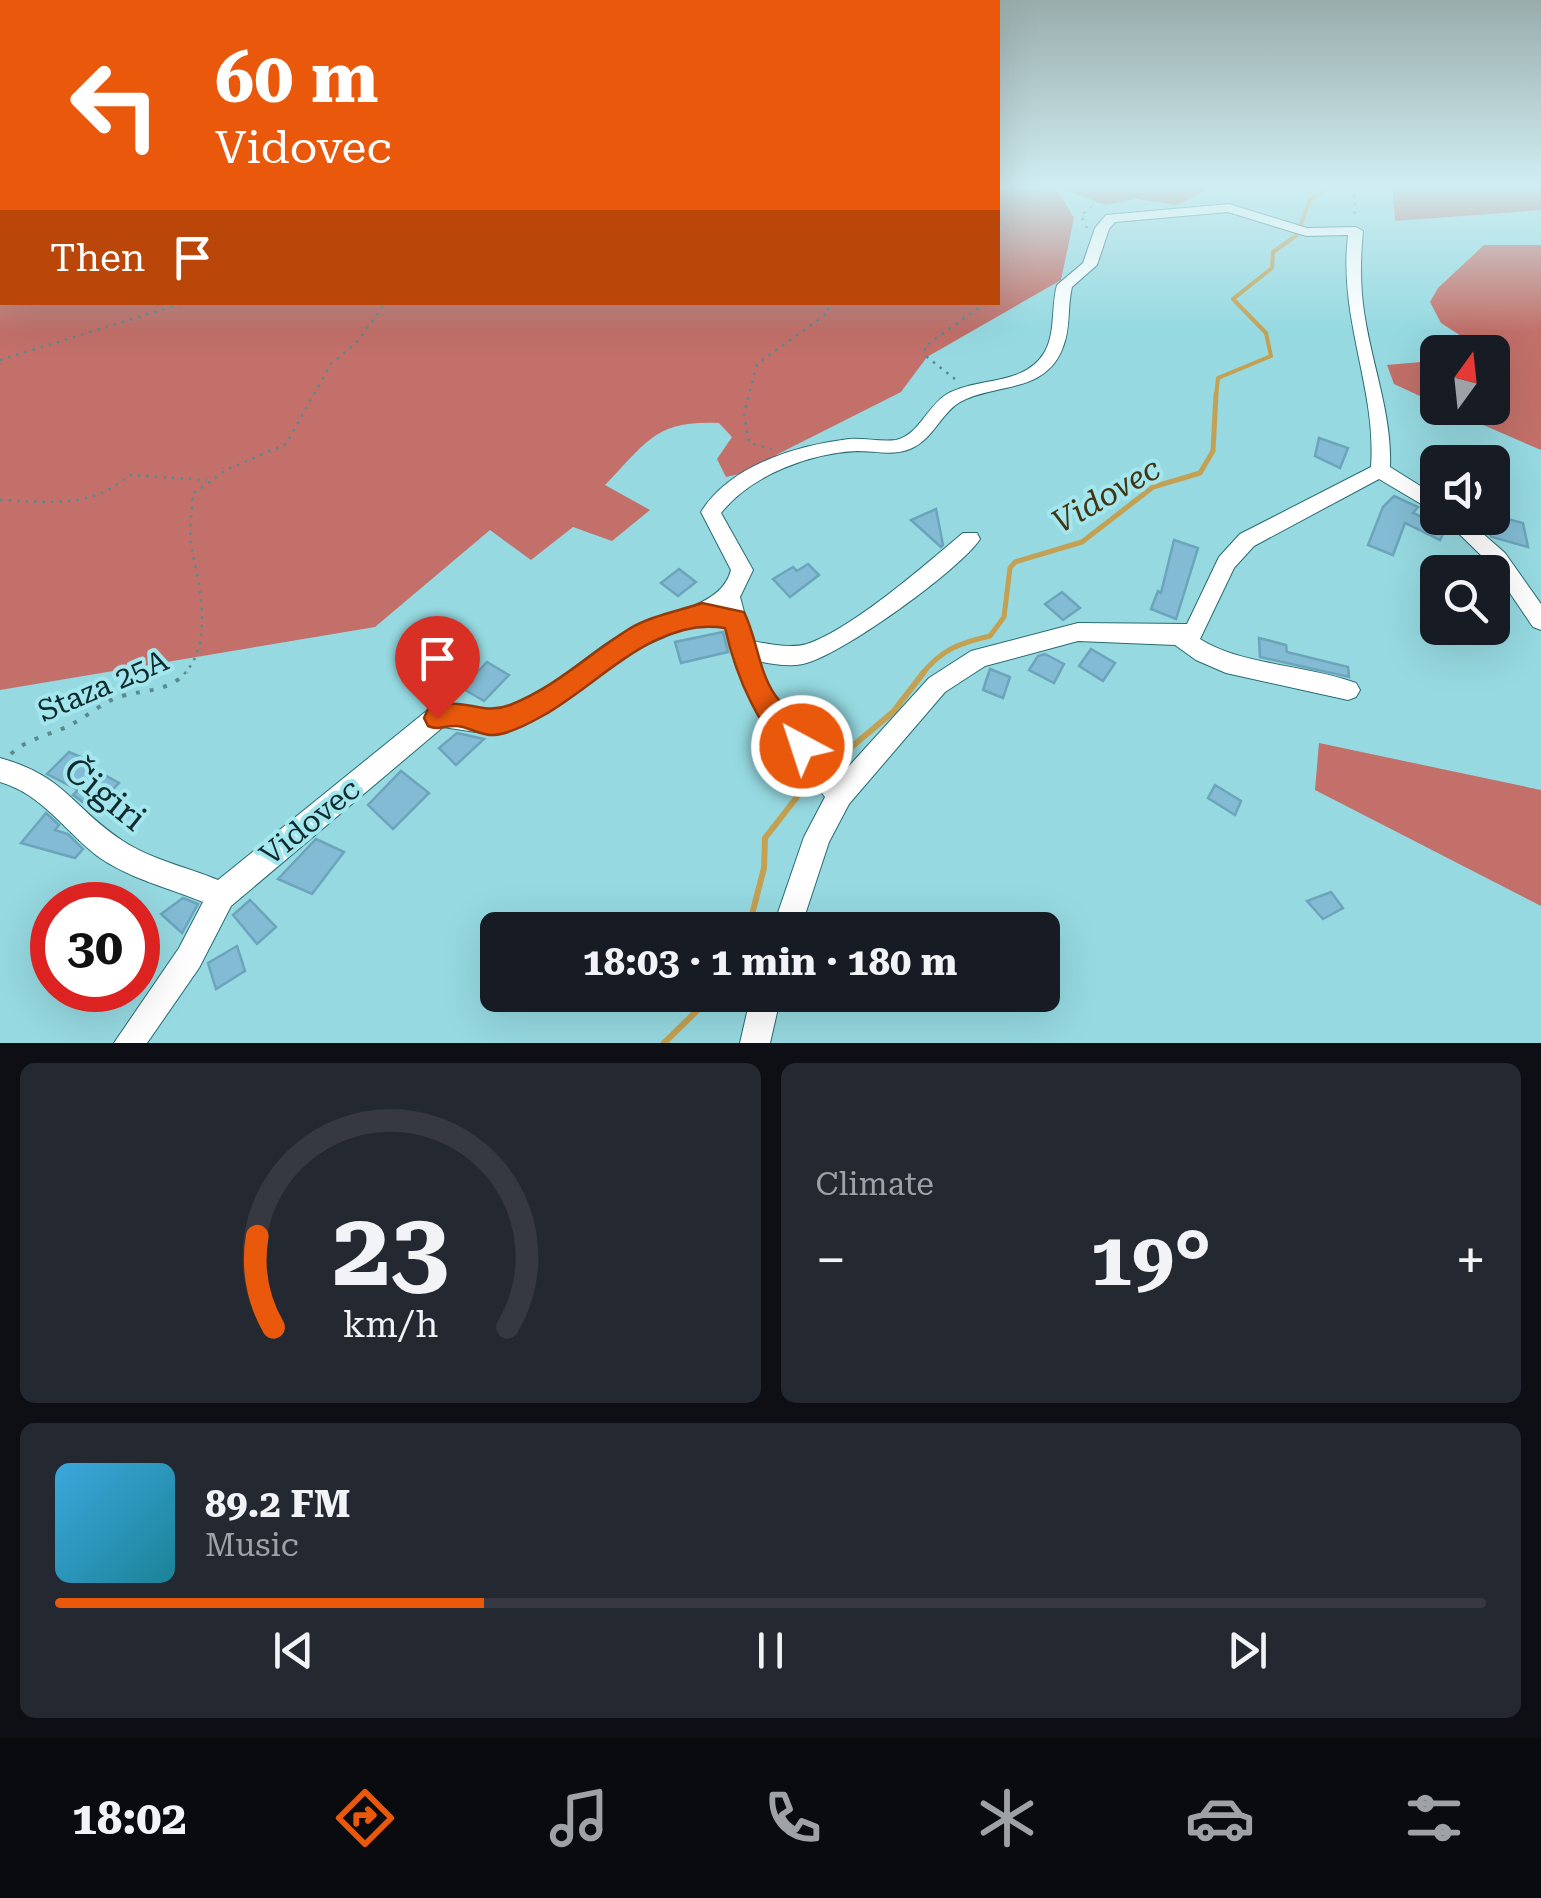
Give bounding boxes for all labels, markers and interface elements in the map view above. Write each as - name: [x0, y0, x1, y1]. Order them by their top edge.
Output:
- text: 60 m: [215, 37, 379, 119]
- icon: left: [50, 40, 180, 170]
- text: Vidovec: [215, 121, 392, 174]
- icon: arrive: [165, 230, 220, 285]
- text: Then: [50, 236, 145, 280]
- north arrow: [1420, 335, 1510, 425]
- map controls: [1420, 335, 1510, 645]
- button: sound: [1420, 445, 1510, 535]
- water label: Vidovec: [1045, 449, 1167, 541]
- button: search: [1420, 555, 1510, 645]
- pin: [395, 616, 480, 719]
- icon: arrive: [410, 631, 465, 686]
- street label: Staza 25A: [32, 642, 173, 729]
- position arrow: [750, 694, 854, 798]
- street label: Čigiri: [56, 749, 154, 840]
- street label: Vidovec: [253, 771, 366, 872]
- speed limit sign: 30: [30, 882, 160, 1012]
- text: 18:03 · 1 min · 180 m: [583, 940, 957, 984]
- text: Climate: [816, 1165, 934, 1203]
- text: 23: [332, 1189, 448, 1310]
- text: 19°: [1090, 1215, 1211, 1303]
- text: −: [816, 1228, 846, 1292]
- text: +: [1455, 1228, 1486, 1292]
- text: km/h: [342, 1304, 438, 1346]
- text: 89.2 FM: [205, 1482, 351, 1526]
- text: Music: [205, 1526, 299, 1564]
- icon: previous: [266, 1623, 321, 1678]
- icon: pause: [743, 1623, 798, 1678]
- icon: next: [1220, 1623, 1275, 1678]
- icon: directions: [330, 1783, 400, 1853]
- icon: music: [544, 1783, 614, 1853]
- icon: phone: [758, 1783, 828, 1853]
- icon: climate: [972, 1783, 1042, 1853]
- icon: car: [1185, 1783, 1255, 1853]
- icon: filters: [1399, 1783, 1469, 1853]
- text: 18:02: [72, 1792, 187, 1845]

